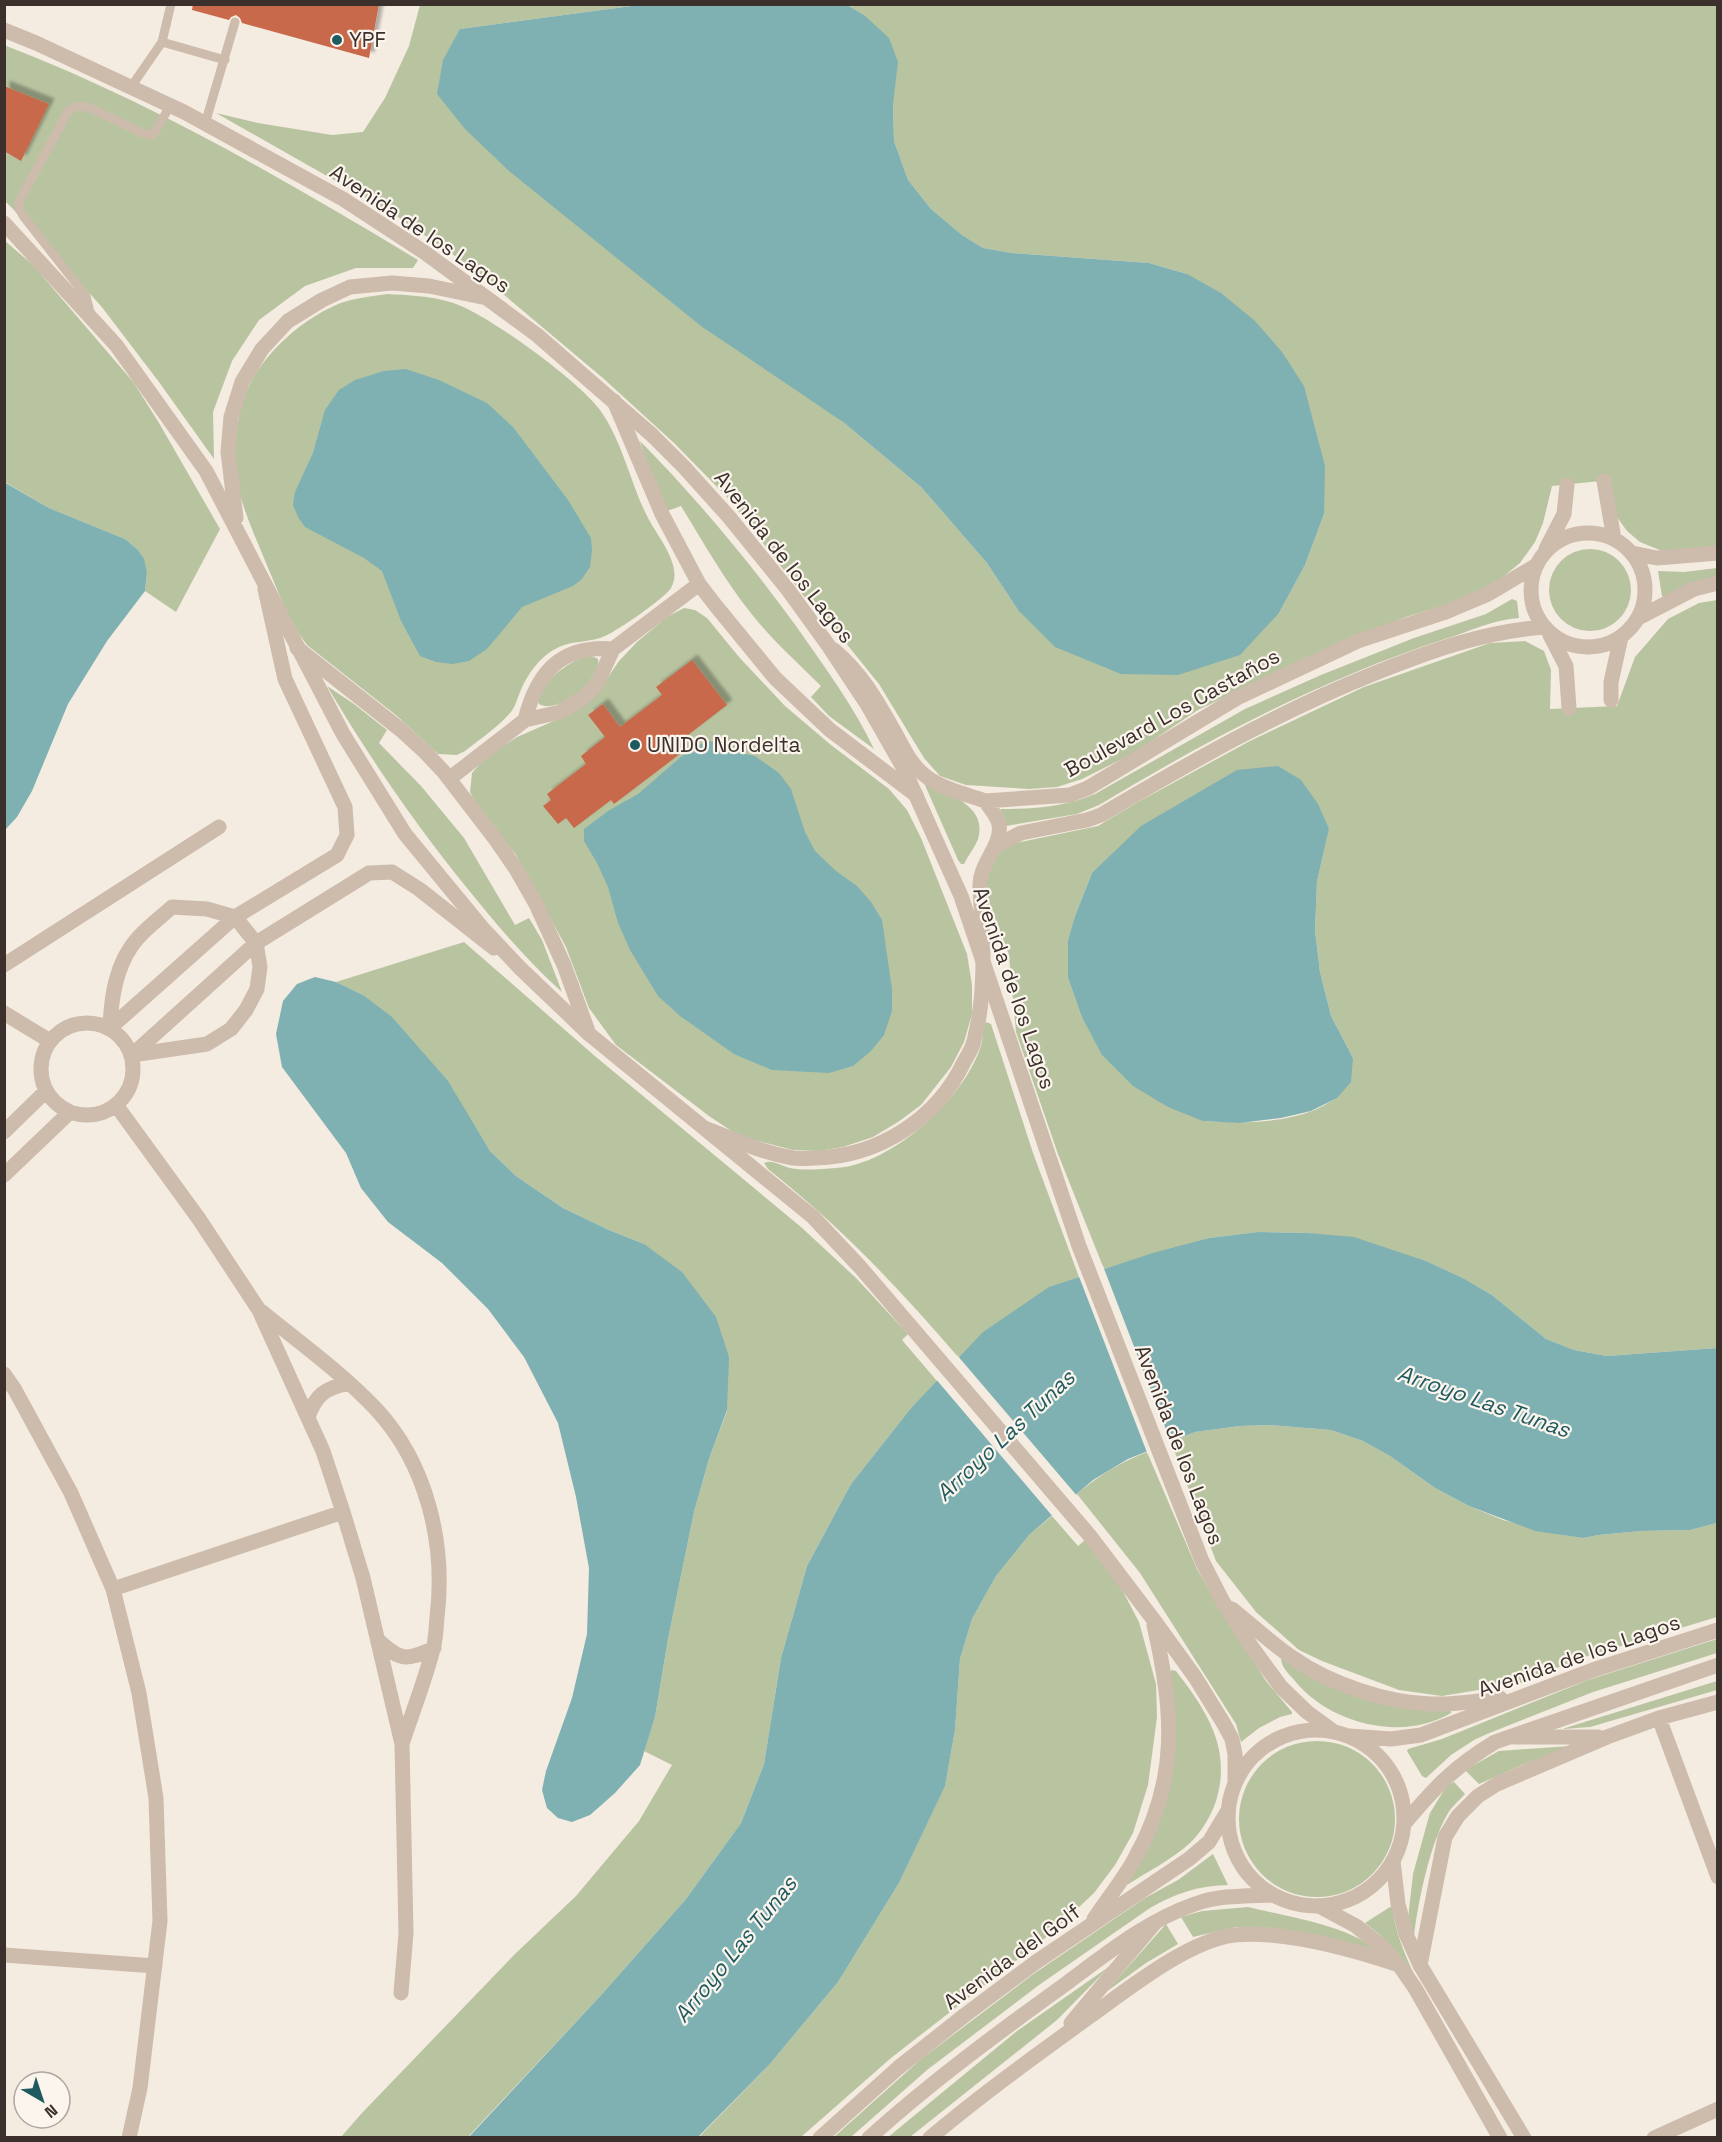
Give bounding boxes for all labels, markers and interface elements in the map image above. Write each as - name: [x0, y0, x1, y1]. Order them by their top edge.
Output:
- place label: YPF: [349, 26, 386, 53]
- marker: YPF: [330, 33, 344, 47]
- street label: Avenida de los Lagos: [325, 158, 516, 299]
- street label: Avenida de los Lagos: [709, 465, 860, 649]
- street label: Boulevard Los Castaños: [1059, 642, 1284, 783]
- place label: UNIDO Nordelta: [647, 731, 801, 758]
- marker: UNIDO Nordelta: [628, 738, 642, 752]
- street label: Avenida de los Lagos: [967, 883, 1062, 1092]
- street label: Avenida de los Lagos: [1129, 1341, 1230, 1549]
- water label: Arroyo Las Tunas: [1394, 1358, 1575, 1444]
- water label: Arroyo Las Tunas: [930, 1362, 1081, 1507]
- street label: Avenida de los Lagos: [1474, 1608, 1683, 1703]
- water label: Arroyo Las Tunas: [667, 1869, 803, 2028]
- street label: Avenida del Golf: [938, 1898, 1086, 2015]
- north arrow: [12, 2070, 72, 2130]
- text: N: [40, 2100, 62, 2123]

